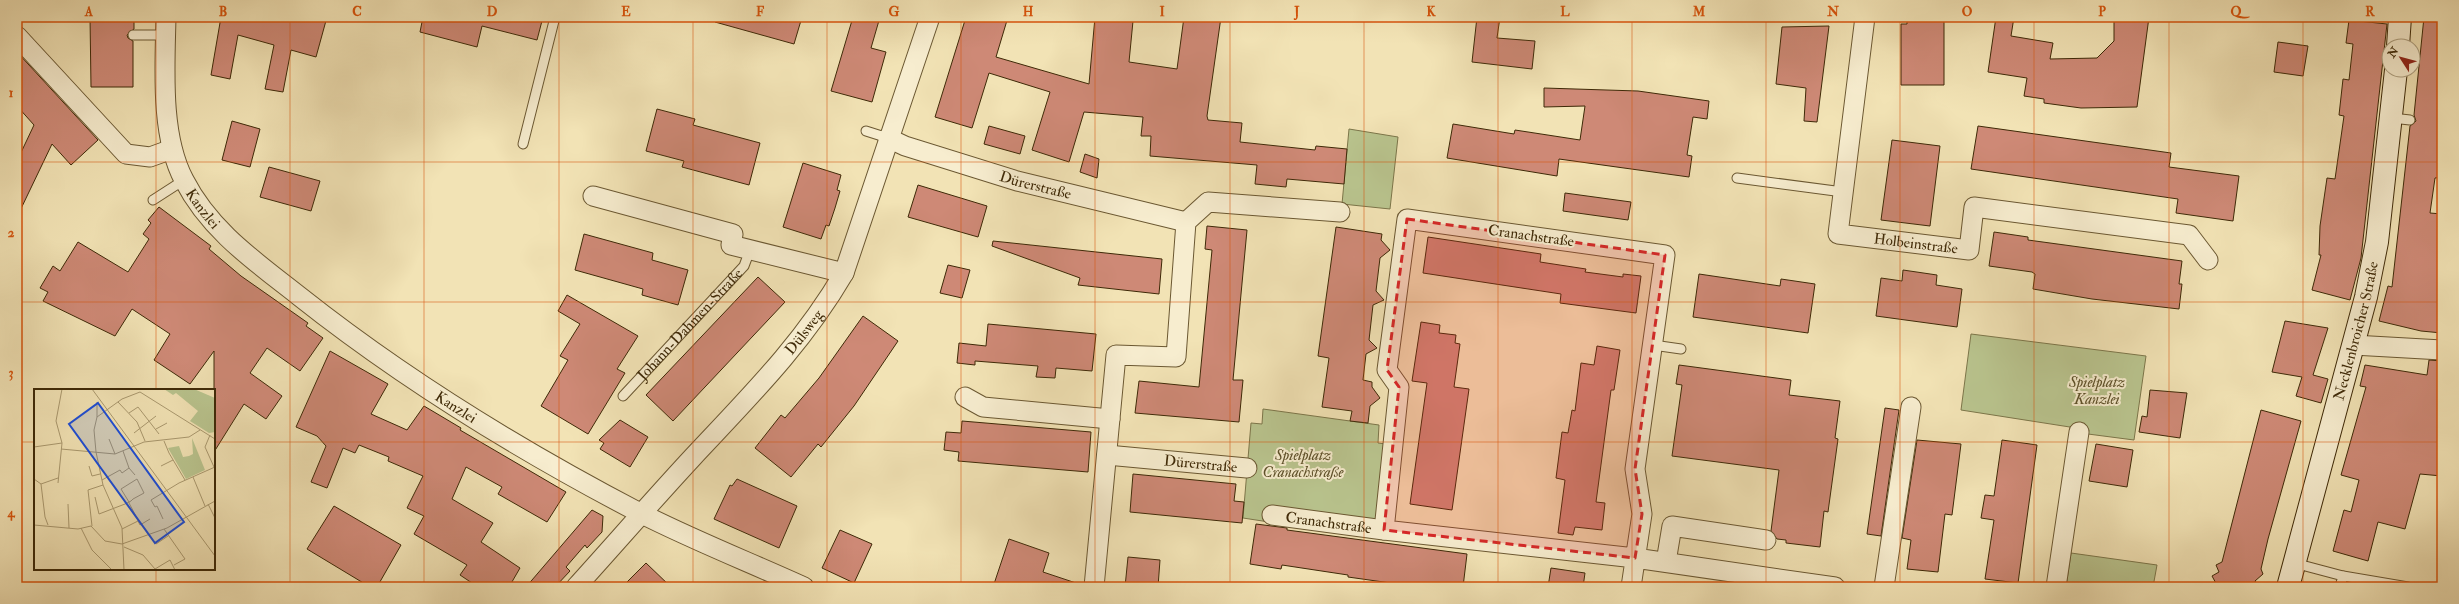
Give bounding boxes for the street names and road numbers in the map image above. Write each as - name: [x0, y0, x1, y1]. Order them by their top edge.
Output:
- street label: Dürerstraße: [997, 167, 1073, 203]
- street label: Kanzlei: [181, 185, 224, 233]
- street label: Cranachstraße: [1487, 221, 1575, 251]
- street label: Holbeinstraße: [1873, 229, 1959, 258]
- street label: Necklenbroicher Straße: [2329, 260, 2382, 402]
- street label: Johann-Dahmen-Straße: [632, 264, 747, 386]
- street label: Dülsweg: [781, 305, 827, 359]
- street label: Kanzlei: [432, 387, 480, 428]
- street label: Dürerstraße: [1163, 451, 1238, 477]
- street label: Cranachstraße: [1284, 507, 1373, 538]

